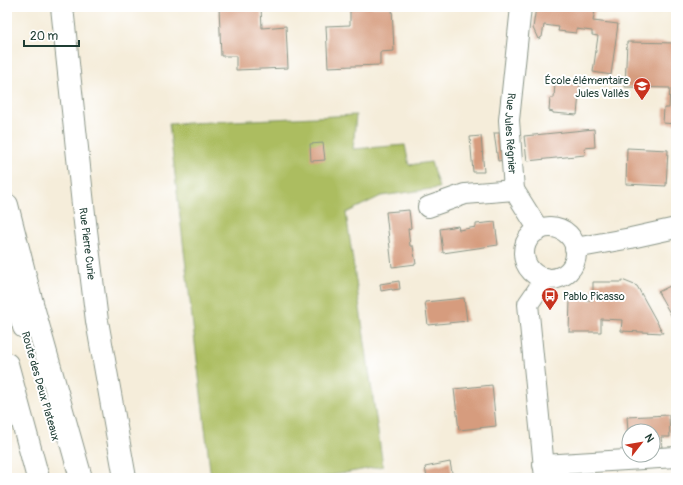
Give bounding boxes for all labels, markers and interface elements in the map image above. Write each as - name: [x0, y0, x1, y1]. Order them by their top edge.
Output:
- scale bar: [24, 22, 79, 48]
- text: 20 m: [30, 29, 59, 44]
- place label: École élémentaire Jules Vallès: [545, 74, 630, 100]
- school or university icon: École élémentaire Jules Vallès: [632, 76, 652, 101]
- street label: Rue Jules Régnier: [502, 92, 519, 174]
- street label: Rue Pierre Curie: [76, 207, 98, 281]
- bus stop icon: Pablo Picasso: [540, 286, 560, 311]
- place label: Pablo Picasso: [563, 290, 625, 303]
- street label: Route des Deux Plateaux: [19, 330, 62, 442]
- north arrow: [621, 423, 661, 463]
- text: N: [642, 432, 657, 445]

